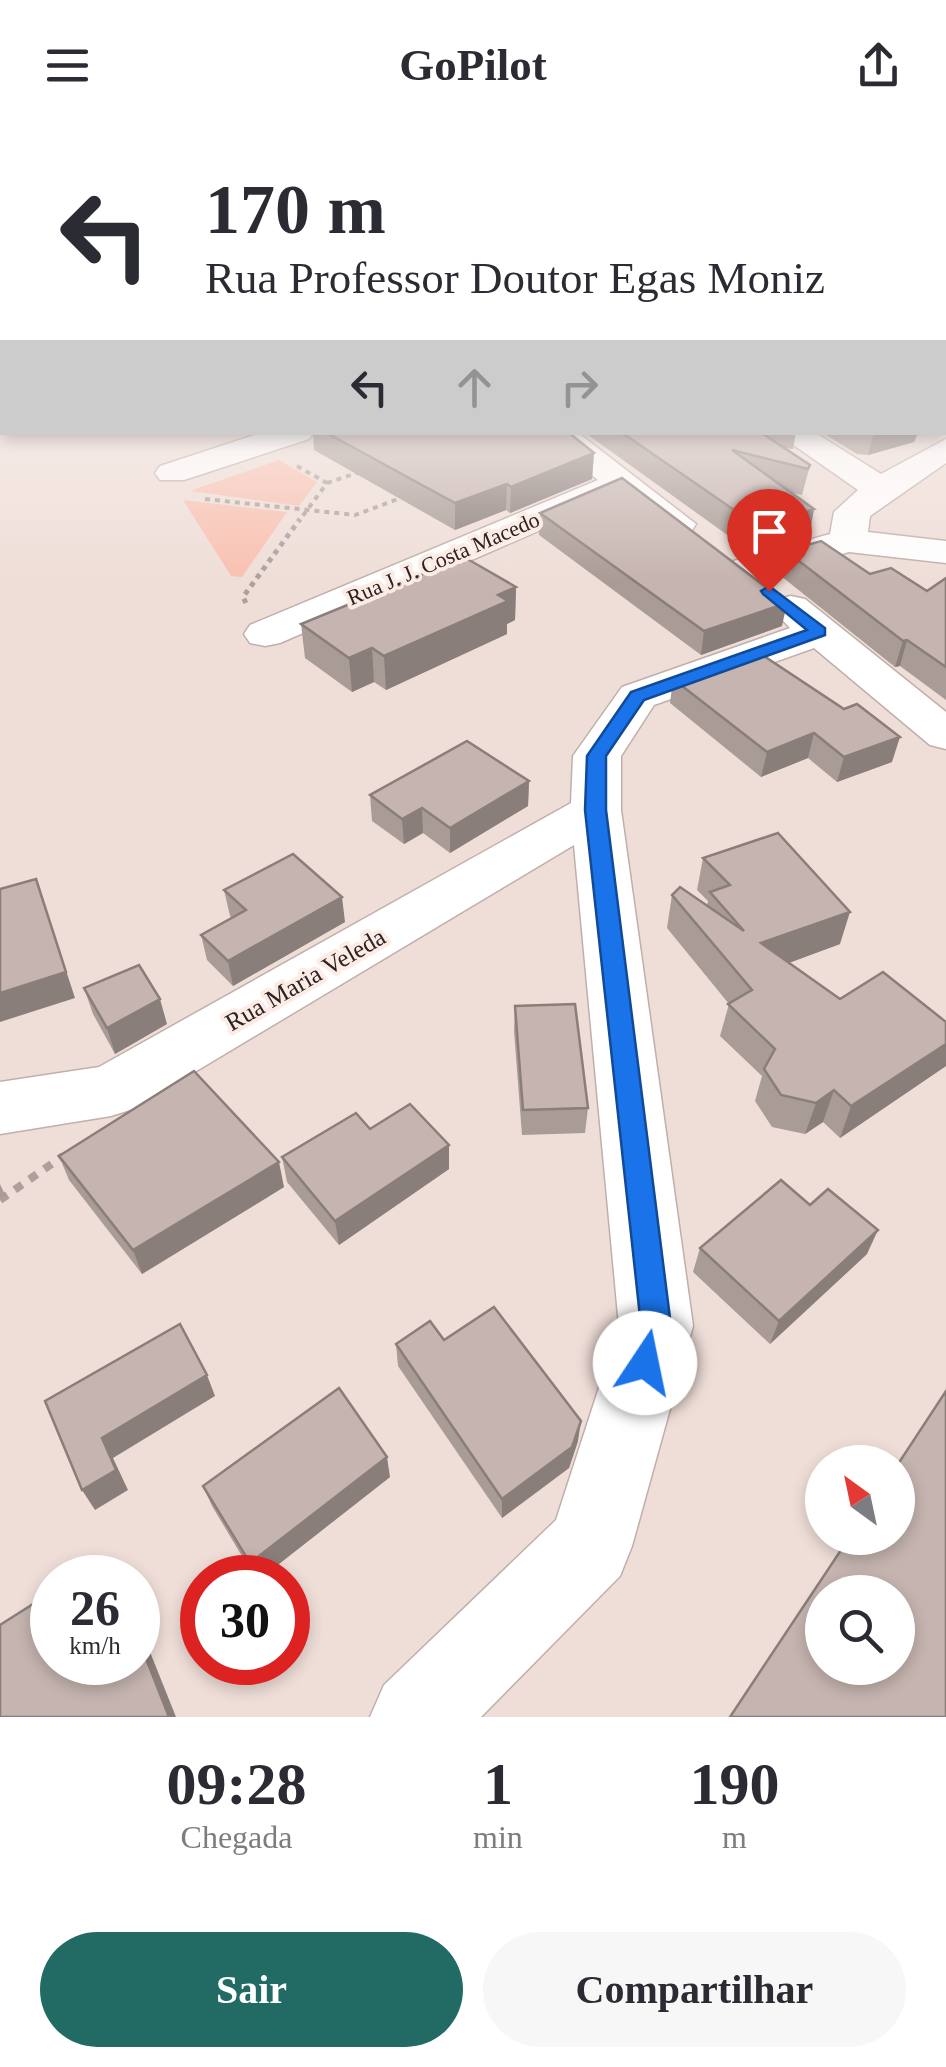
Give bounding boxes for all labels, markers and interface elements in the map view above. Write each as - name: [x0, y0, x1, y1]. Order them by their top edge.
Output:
- icon: menu: [40, 38, 95, 93]
- icon: share: [851, 38, 906, 93]
- text: GoPilot: [399, 40, 547, 90]
- icon: left: [40, 170, 170, 300]
- text: 170 m: [205, 171, 386, 248]
- text: Rua Professor Doutor Egas Moniz: [205, 253, 825, 303]
- icon: left: [342, 360, 397, 415]
- icon: ahead: [447, 360, 502, 415]
- icon: right: [552, 360, 607, 415]
- pin: [727, 489, 812, 592]
- icon: arrive: [742, 504, 797, 559]
- street label: Rua J. J. Costa Macedo: [343, 507, 543, 610]
- street label: Rua Maria Veleda: [221, 923, 390, 1036]
- position arrow: [593, 1311, 697, 1415]
- north arrow: [805, 1445, 915, 1555]
- map controls: [805, 1445, 915, 1685]
- speed limit sign: 30: [180, 1555, 310, 1685]
- button: search: [805, 1575, 915, 1685]
- text: 26: [70, 1580, 120, 1636]
- text: km/h: [69, 1632, 121, 1659]
- text: 09:28: [167, 1751, 307, 1817]
- text: 1: [483, 1751, 513, 1817]
- text: 190: [689, 1751, 779, 1817]
- text: Chegada: [181, 1819, 293, 1855]
- text: min: [473, 1819, 523, 1855]
- text: m: [722, 1819, 747, 1855]
- button: Sair: [40, 1932, 463, 2047]
- button: Compartilhar: [483, 1932, 906, 2047]

